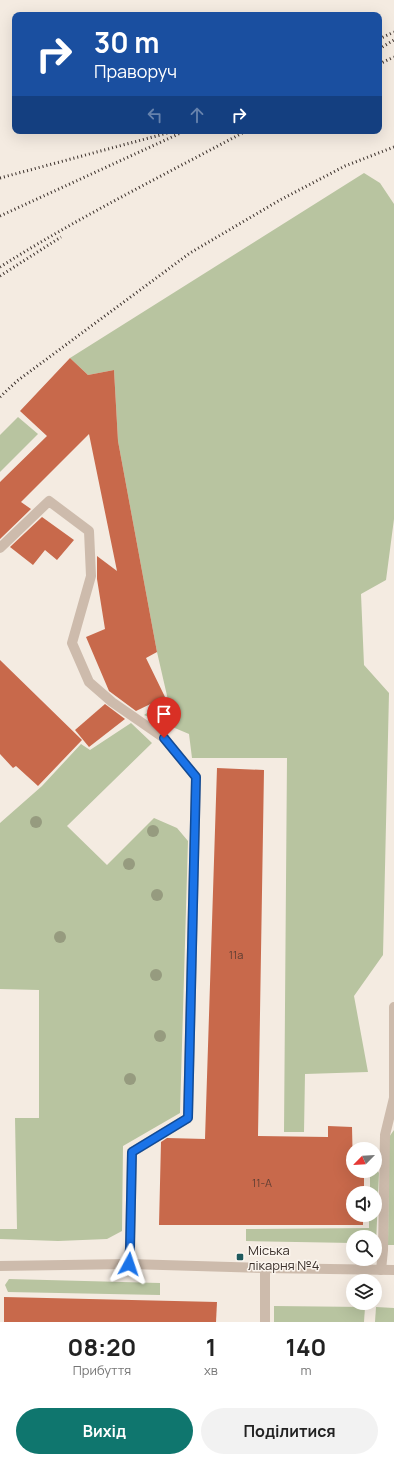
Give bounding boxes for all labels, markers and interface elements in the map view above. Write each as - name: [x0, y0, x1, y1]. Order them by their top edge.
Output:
- text: 30 m: [94, 23, 159, 61]
- icon: right: [28, 28, 80, 80]
- text: Праворуч: [94, 59, 177, 83]
- icon: left: [144, 104, 166, 126]
- icon: ahead: [186, 104, 208, 126]
- icon: right: [228, 104, 250, 126]
- pin: [147, 697, 181, 738]
- icon: arrive: [153, 703, 175, 725]
- house number: 11а: [229, 947, 243, 962]
- north arrow: [346, 1142, 382, 1178]
- map controls: [346, 1142, 382, 1310]
- house number: 11-А: [252, 1175, 272, 1190]
- button: sound: [346, 1186, 382, 1222]
- button: search: [346, 1230, 382, 1266]
- place label: Міська лікарня №4: [248, 1241, 320, 1274]
- position arrow: [108, 1243, 150, 1285]
- marker: Міська лікарня №4: [235, 1252, 245, 1262]
- button: layers: [346, 1274, 382, 1310]
- text: 08:20: [68, 1330, 136, 1363]
- text: 1: [206, 1330, 216, 1363]
- text: 140: [285, 1330, 326, 1363]
- text: Прибуття: [73, 1361, 131, 1379]
- text: хв: [204, 1361, 218, 1379]
- text: m: [300, 1361, 311, 1379]
- button: Вихід: [16, 1408, 193, 1454]
- button: Поділитися: [201, 1408, 378, 1454]

